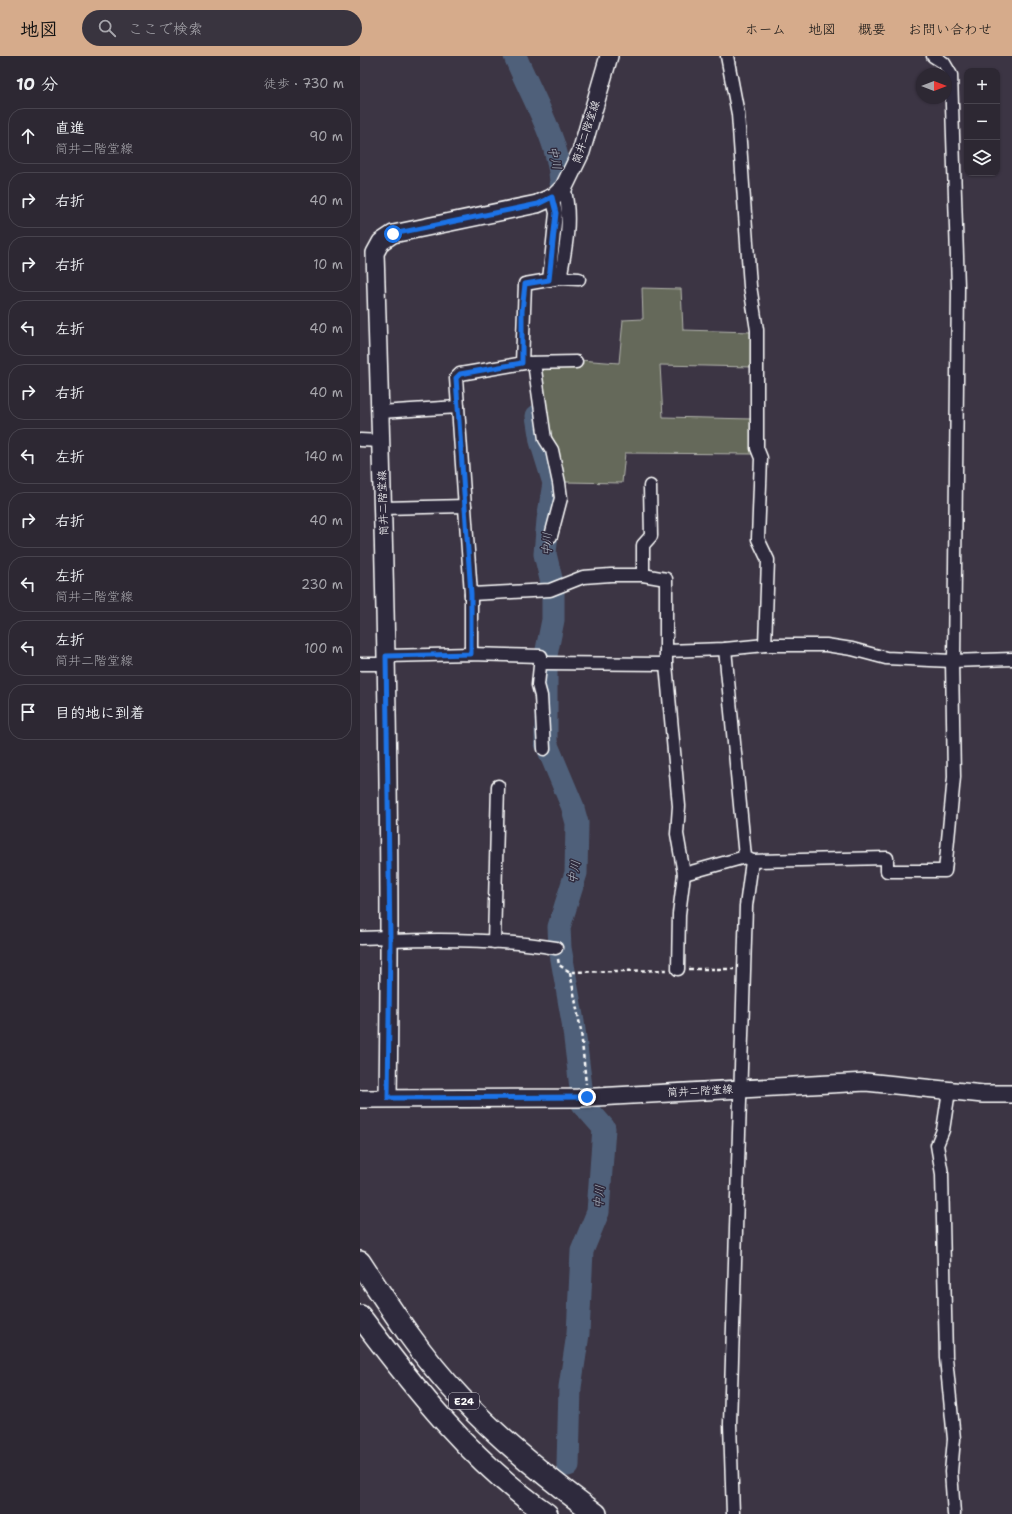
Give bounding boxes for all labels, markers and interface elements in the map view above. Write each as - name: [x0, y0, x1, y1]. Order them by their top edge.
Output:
- search box: [82, 10, 362, 46]
- text: 地図: [20, 17, 58, 42]
- icon: search: [96, 17, 118, 39]
- text: ここで検索: [128, 19, 203, 39]
- text: ホーム: [745, 20, 786, 38]
- text: 地図: [808, 20, 836, 38]
- text: 概要: [858, 20, 886, 38]
- text: お問い合わせ: [908, 20, 992, 38]
- north arrow: [916, 68, 952, 104]
- map controls: [964, 68, 1000, 176]
- button: +: [964, 68, 1000, 104]
- text: 10 分: [16, 73, 58, 95]
- text: 徒歩 · 730 m: [264, 75, 344, 92]
- street label: 筒井二階堂線: [569, 98, 603, 166]
- button: −: [964, 104, 1000, 140]
- text: 直進: [55, 118, 85, 138]
- icon: ahead: [17, 125, 39, 147]
- text: 90 m: [309, 128, 343, 145]
- text: 筒井二階堂線: [55, 140, 133, 157]
- button: layers: [964, 140, 1000, 176]
- water label: 中川: [545, 145, 565, 171]
- icon: right: [17, 189, 39, 211]
- text: 右折: [55, 191, 85, 211]
- text: 40 m: [309, 192, 343, 209]
- route start: [384, 225, 402, 243]
- icon: right: [17, 253, 39, 275]
- text: 右折: [55, 255, 85, 275]
- text: 10 m: [313, 256, 343, 273]
- icon: left: [17, 317, 39, 339]
- text: 左折: [55, 319, 85, 339]
- text: 40 m: [309, 320, 343, 337]
- icon: right: [17, 381, 39, 403]
- text: 右折: [55, 383, 85, 403]
- text: 40 m: [309, 384, 343, 401]
- icon: left: [17, 445, 39, 467]
- text: 左折: [55, 447, 85, 467]
- text: 140 m: [304, 448, 343, 465]
- street label: 筒井二階堂線: [374, 470, 392, 536]
- icon: right: [17, 509, 39, 531]
- text: 右折: [55, 511, 85, 531]
- text: 40 m: [309, 512, 343, 529]
- water label: 中川: [539, 532, 555, 556]
- text: 左折: [55, 566, 85, 586]
- icon: left: [17, 573, 39, 595]
- text: 230 m: [301, 576, 343, 593]
- text: 筒井二階堂線: [55, 588, 133, 605]
- text: 左折: [55, 630, 85, 650]
- icon: left: [17, 637, 39, 659]
- text: 100 m: [304, 640, 343, 657]
- text: 筒井二階堂線: [55, 652, 133, 669]
- icon: arrive: [17, 701, 39, 723]
- text: 目的地に到着: [55, 703, 145, 723]
- water label: 中川: [564, 859, 584, 885]
- street label: 筒井二階堂線: [667, 1082, 733, 1100]
- route end: [578, 1088, 596, 1106]
- water label: 中川: [590, 1184, 608, 1210]
- road number: E24: [449, 1393, 479, 1409]

